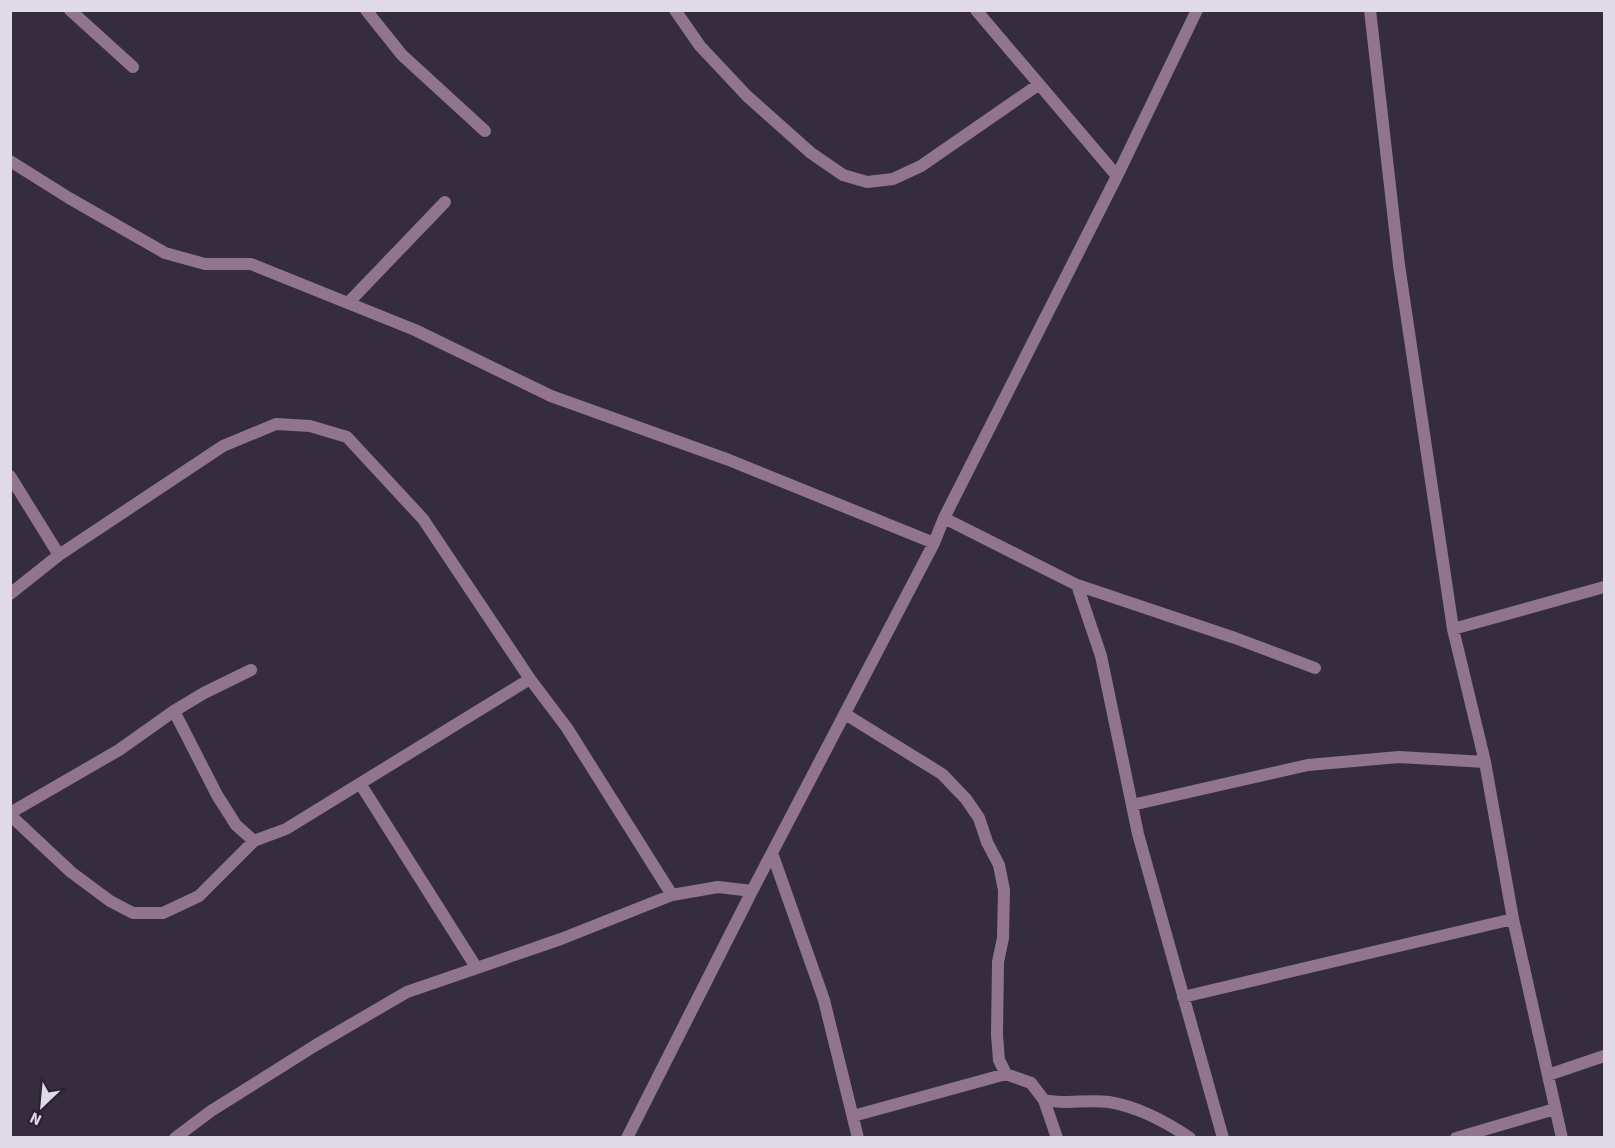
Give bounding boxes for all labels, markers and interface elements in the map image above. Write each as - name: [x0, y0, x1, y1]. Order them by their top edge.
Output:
- north arrow: [12, 1076, 72, 1136]
- text: N: [26, 1106, 45, 1131]

